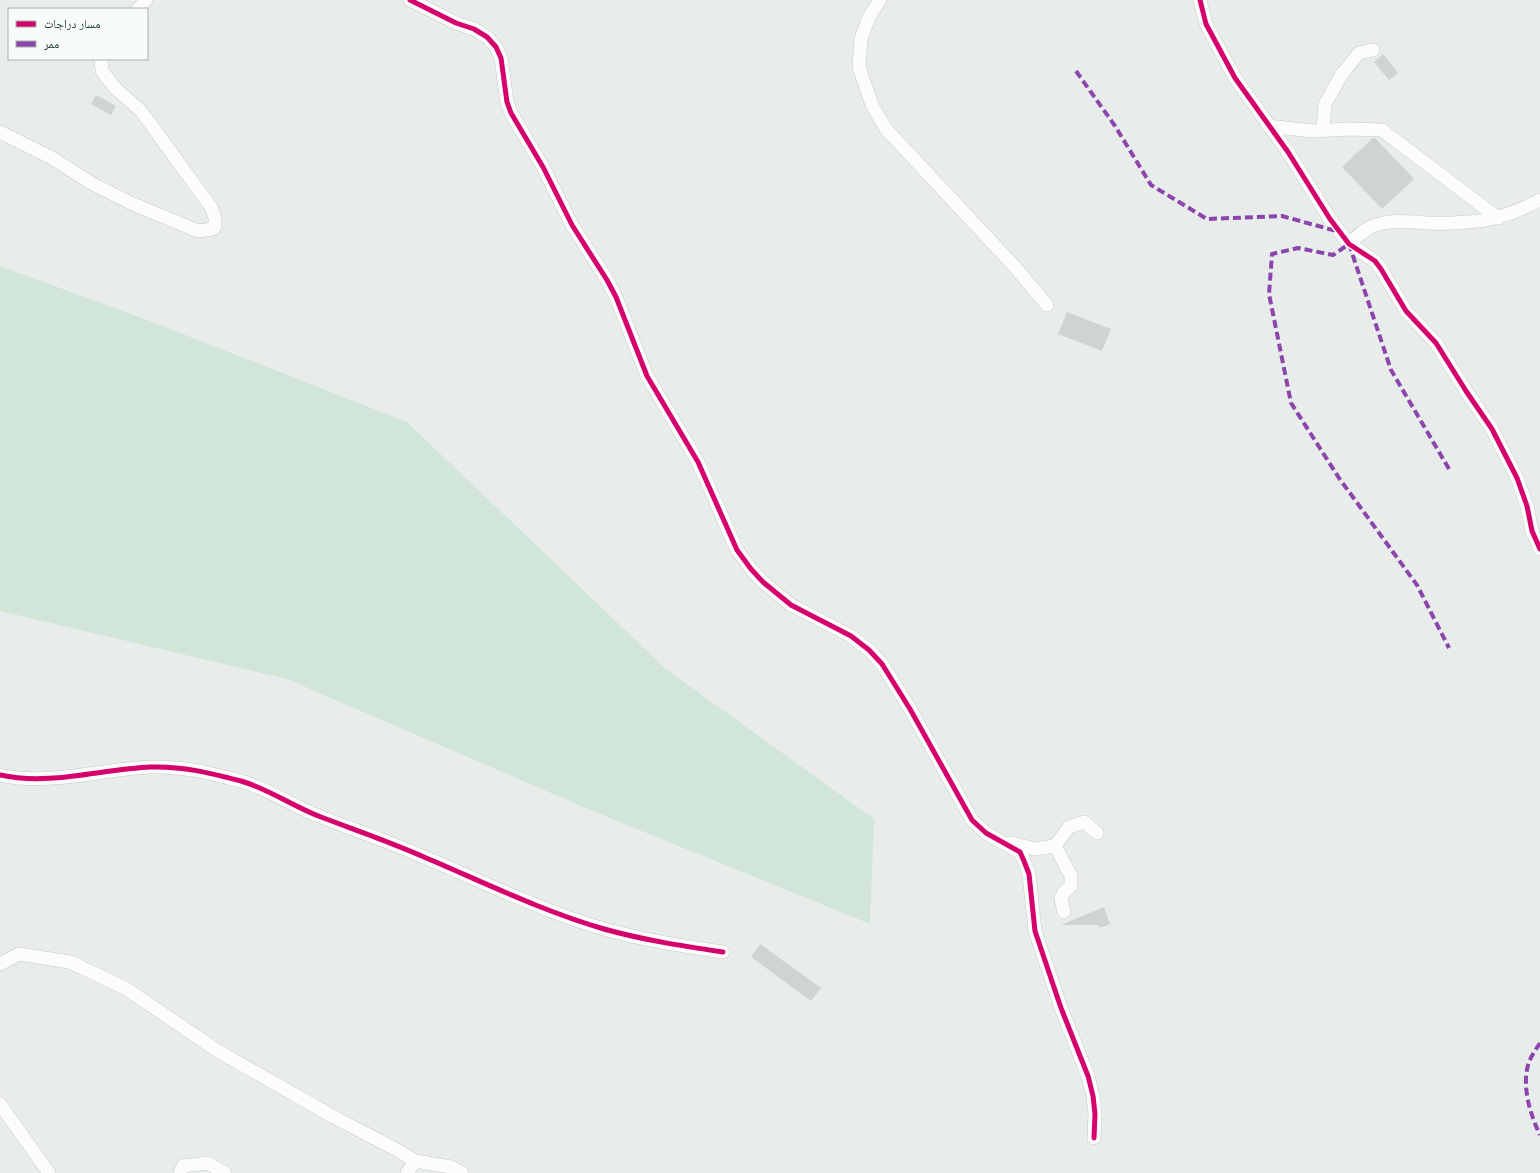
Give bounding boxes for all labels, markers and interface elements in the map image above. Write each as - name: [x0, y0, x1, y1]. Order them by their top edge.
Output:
- legend: [8, 8, 148, 60]
- text: مسار دراجات: [44, 16, 101, 31]
- text: ممر: [43, 36, 59, 51]

